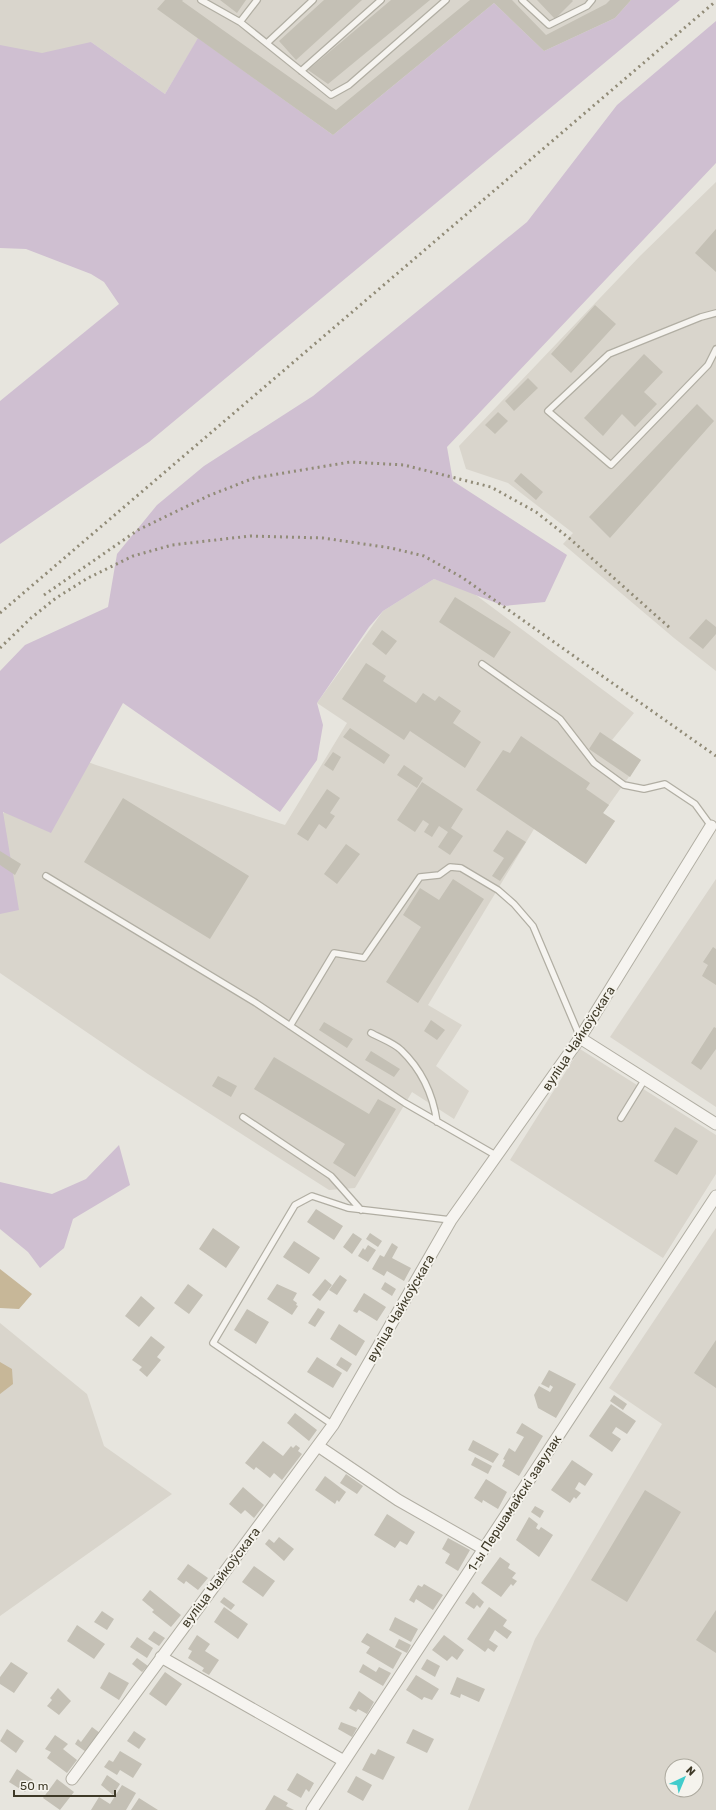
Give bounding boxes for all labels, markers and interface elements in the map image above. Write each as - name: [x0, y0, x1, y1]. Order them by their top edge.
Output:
- street label: вуліца Чайкоўскага: [539, 983, 618, 1093]
- street label: вуліца Чайкоўскага: [364, 1252, 437, 1365]
- street label: 1-ы Першамайскі завулак: [465, 1432, 564, 1574]
- street label: вуліца Чайкоўскага: [178, 1524, 263, 1630]
- north arrow: [664, 1758, 704, 1798]
- text: N: [683, 1764, 698, 1779]
- scale bar: [14, 1772, 115, 1798]
- text: 50 m: [20, 1779, 48, 1793]

